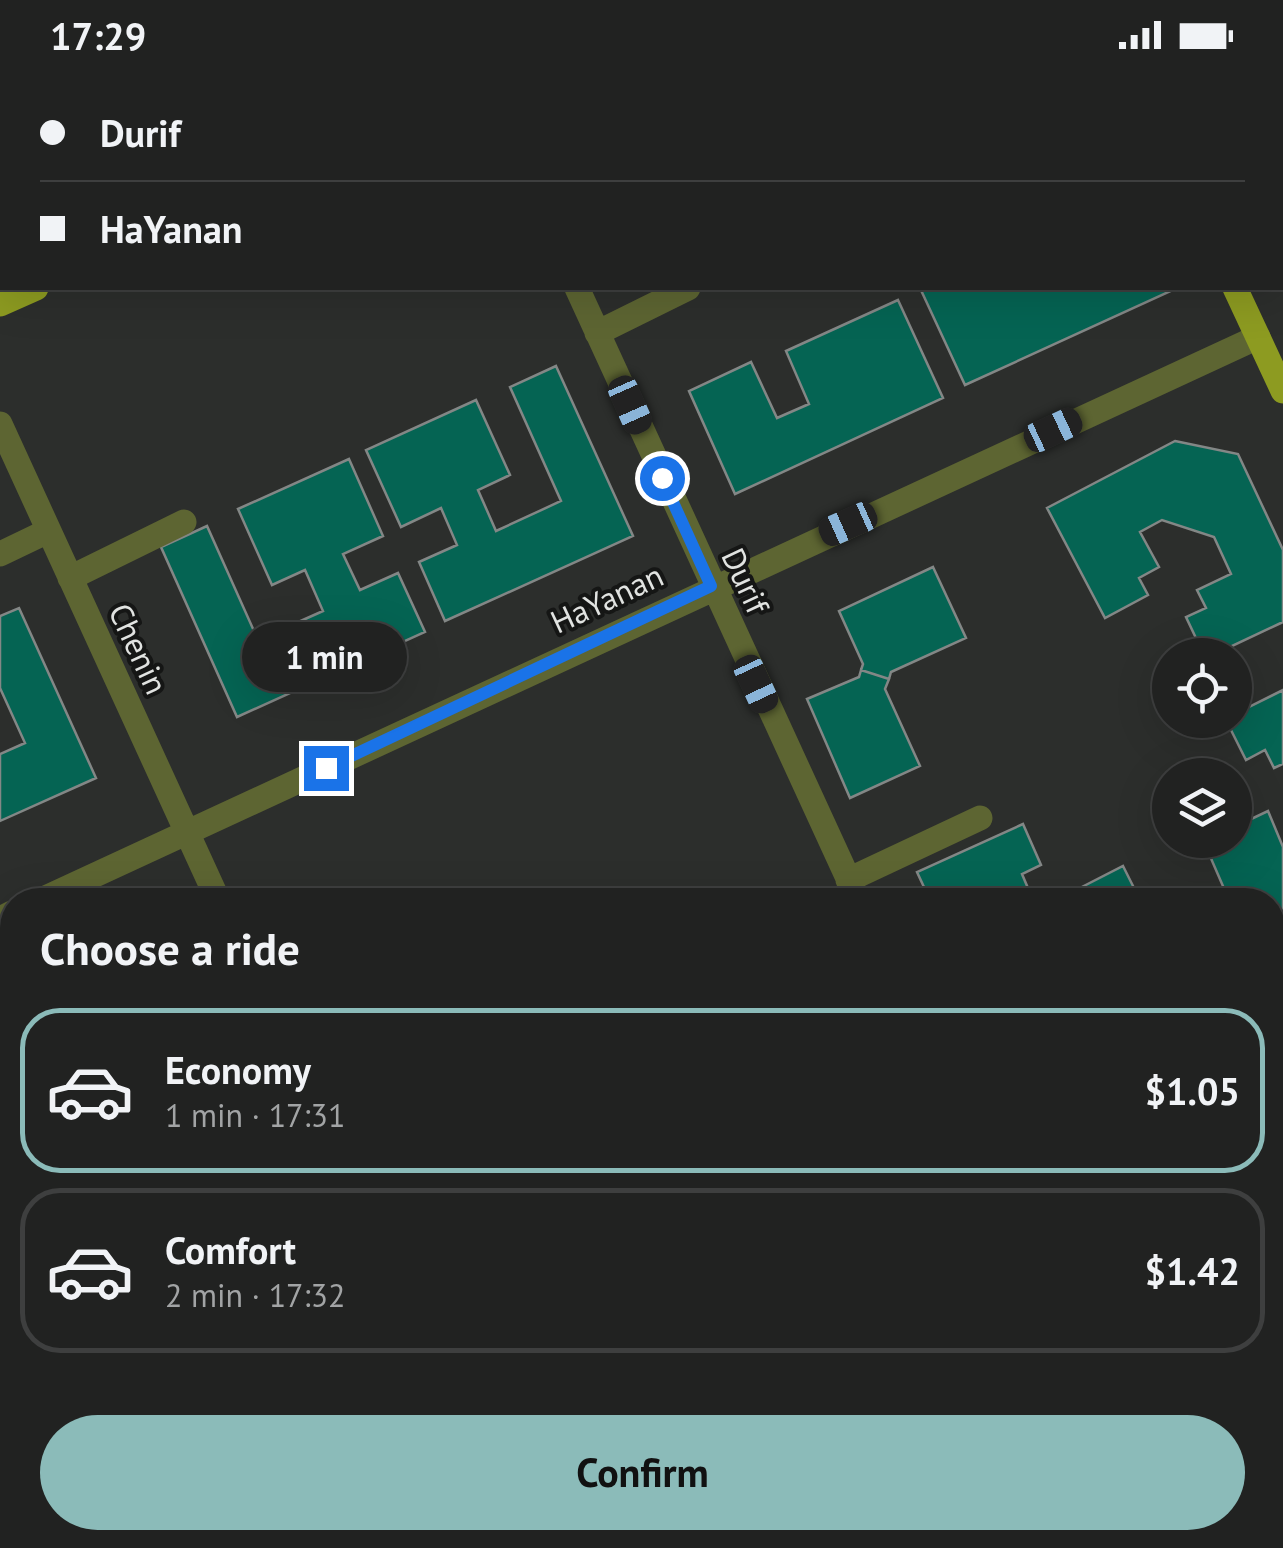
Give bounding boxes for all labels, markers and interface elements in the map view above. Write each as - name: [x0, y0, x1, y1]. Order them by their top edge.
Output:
- text: 17:29: [50, 11, 146, 60]
- text: Durif: [100, 108, 181, 157]
- text: HaYanan: [100, 204, 242, 253]
- car: [604, 371, 656, 439]
- car: [1019, 404, 1087, 456]
- route start: [640, 456, 685, 501]
- car: [814, 498, 882, 550]
- street label: Durif: [713, 541, 780, 622]
- street label: HaYanan: [543, 554, 670, 642]
- street label: Chenin: [100, 596, 178, 701]
- callout: 1 min: [244, 623, 408, 693]
- text: 1 min: [285, 636, 364, 678]
- map controls: [1152, 638, 1252, 858]
- button: locate: [1152, 638, 1252, 738]
- car: [730, 650, 782, 718]
- route end: [304, 746, 349, 791]
- button: layers: [1152, 758, 1252, 858]
- text: Choose a ride: [40, 919, 300, 977]
- text: Economy: [165, 1045, 311, 1094]
- icon: car: [45, 1046, 135, 1136]
- text: $1.05: [1144, 1066, 1240, 1115]
- text: 1 min · 17:31: [165, 1094, 345, 1136]
- text: Comfort: [165, 1225, 296, 1274]
- icon: car: [45, 1226, 135, 1316]
- text: $1.42: [1144, 1246, 1240, 1295]
- text: 2 min · 17:32: [165, 1274, 345, 1316]
- button: Confirm: [40, 1415, 1245, 1530]

